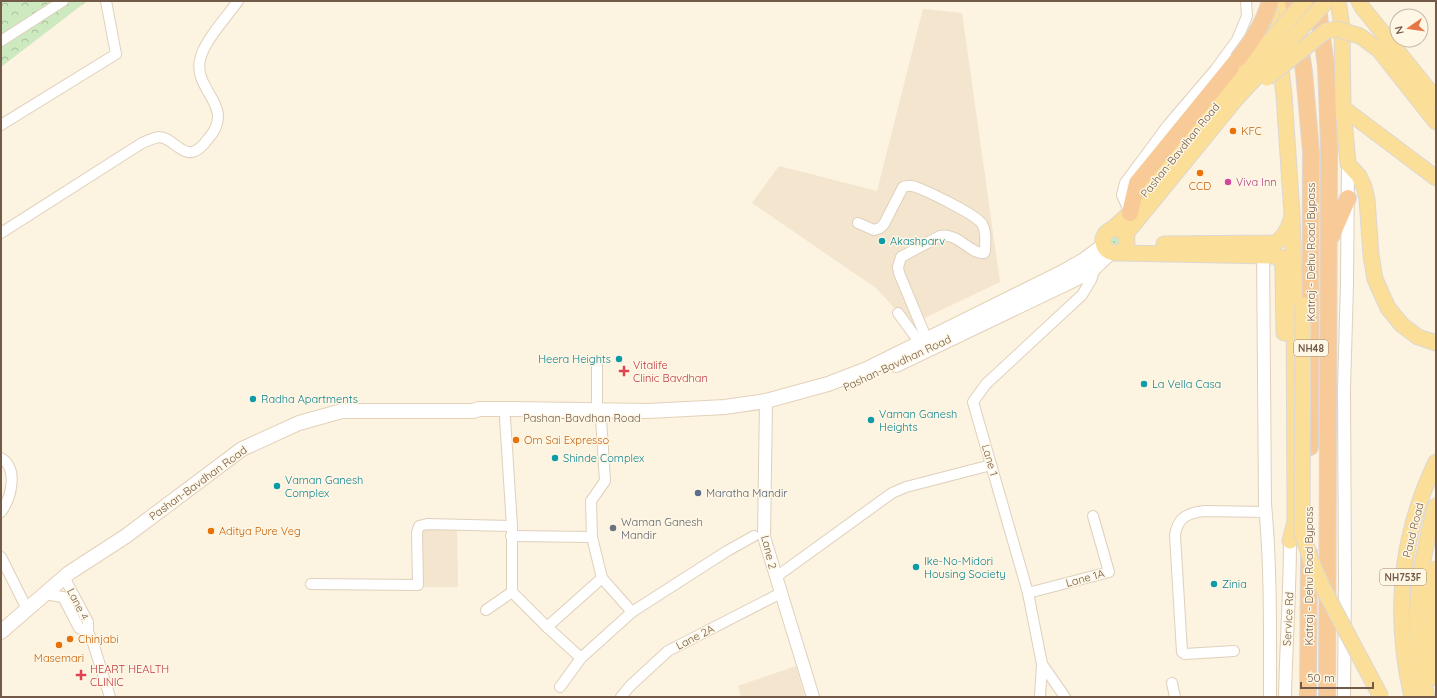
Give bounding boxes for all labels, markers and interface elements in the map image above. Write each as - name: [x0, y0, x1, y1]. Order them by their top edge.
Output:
- north arrow: [1389, 8, 1429, 48]
- text: N: [1392, 25, 1407, 36]
- street label: Pashan-Bavdhan Road: [1138, 100, 1222, 200]
- place label: KFC: [1241, 124, 1262, 138]
- marker: KFC: [1228, 126, 1238, 136]
- marker: CCD: [1195, 168, 1205, 178]
- place label: Viva Inn: [1236, 175, 1277, 189]
- marker: Viva Inn: [1223, 177, 1233, 187]
- place label: CCD: [1189, 179, 1211, 193]
- street label: Katraj - Dehu Road Bypass: [1304, 183, 1318, 321]
- place label: Akashparv: [890, 234, 945, 248]
- marker: Akashparv: [877, 236, 887, 246]
- street label: Pashan-Bavdhan Road: [841, 332, 953, 394]
- road number: NH48: [1294, 340, 1328, 356]
- place label: Heera Heights: [538, 352, 611, 366]
- marker: Heera Heights: [614, 354, 624, 364]
- place label: Vitalife Clinic Bavdhan: [633, 358, 708, 385]
- marker: Vitalife Clinic Bavdhan: [618, 365, 630, 377]
- place label: La Vella Casa: [1152, 377, 1221, 391]
- marker: La Vella Casa: [1139, 379, 1149, 389]
- place label: Radha Apartments: [261, 392, 358, 406]
- marker: Radha Apartments: [248, 394, 258, 404]
- place label: Vaman Ganesh Heights: [879, 407, 957, 434]
- street label: Pashan-Bavdhan Road: [523, 411, 641, 425]
- marker: Vaman Ganesh Heights: [866, 415, 876, 425]
- place label: Om Sai Expresso: [524, 433, 609, 447]
- marker: Om Sai Expresso: [511, 435, 521, 445]
- street label: Pashan-Bavdhan Road: [146, 443, 250, 523]
- street label: Lane 1: [979, 443, 1001, 477]
- place label: Shinde Complex: [563, 451, 644, 465]
- marker: Shinde Complex: [550, 453, 560, 463]
- place label: Vaman Ganesh Complex: [285, 473, 363, 500]
- marker: Vaman Ganesh Complex: [272, 481, 282, 491]
- place label: Maratha Mandir: [706, 486, 788, 500]
- marker: Maratha Mandir: [693, 488, 703, 498]
- street label: Paud Road: [1399, 501, 1427, 559]
- street label: Katraj - Dehu Road Bypass: [1302, 507, 1316, 645]
- place label: Waman Ganesh Mandir: [621, 515, 703, 542]
- marker: Waman Ganesh Mandir: [608, 523, 618, 533]
- place label: Aditya Pure Veg: [219, 524, 301, 538]
- marker: Aditya Pure Veg: [206, 526, 216, 536]
- street label: Lane 2: [758, 534, 780, 570]
- place label: Ike-No-Midori Housing Society: [924, 554, 1006, 581]
- marker: Ike-No-Midori Housing Society: [911, 562, 921, 572]
- street label: Lane 1A: [1064, 566, 1106, 590]
- road number: NH753F: [1380, 569, 1426, 585]
- place label: Zinia: [1222, 577, 1247, 591]
- marker: Zinia: [1209, 579, 1219, 589]
- street label: Lane 4: [64, 586, 92, 622]
- street label: Service Rd: [1280, 592, 1296, 646]
- street label: Lane 2A: [673, 621, 717, 653]
- place label: Chinjabi: [78, 632, 119, 646]
- marker: Chinjabi: [65, 634, 75, 644]
- marker: Masemari: [54, 640, 64, 650]
- place label: Masemari: [34, 651, 84, 665]
- place label: HEART HEALTH CLINIC: [90, 662, 169, 689]
- scale bar: [1301, 664, 1373, 690]
- marker: HEART HEALTH CLINIC: [75, 669, 87, 681]
- text: 50 m: [1307, 670, 1335, 685]

